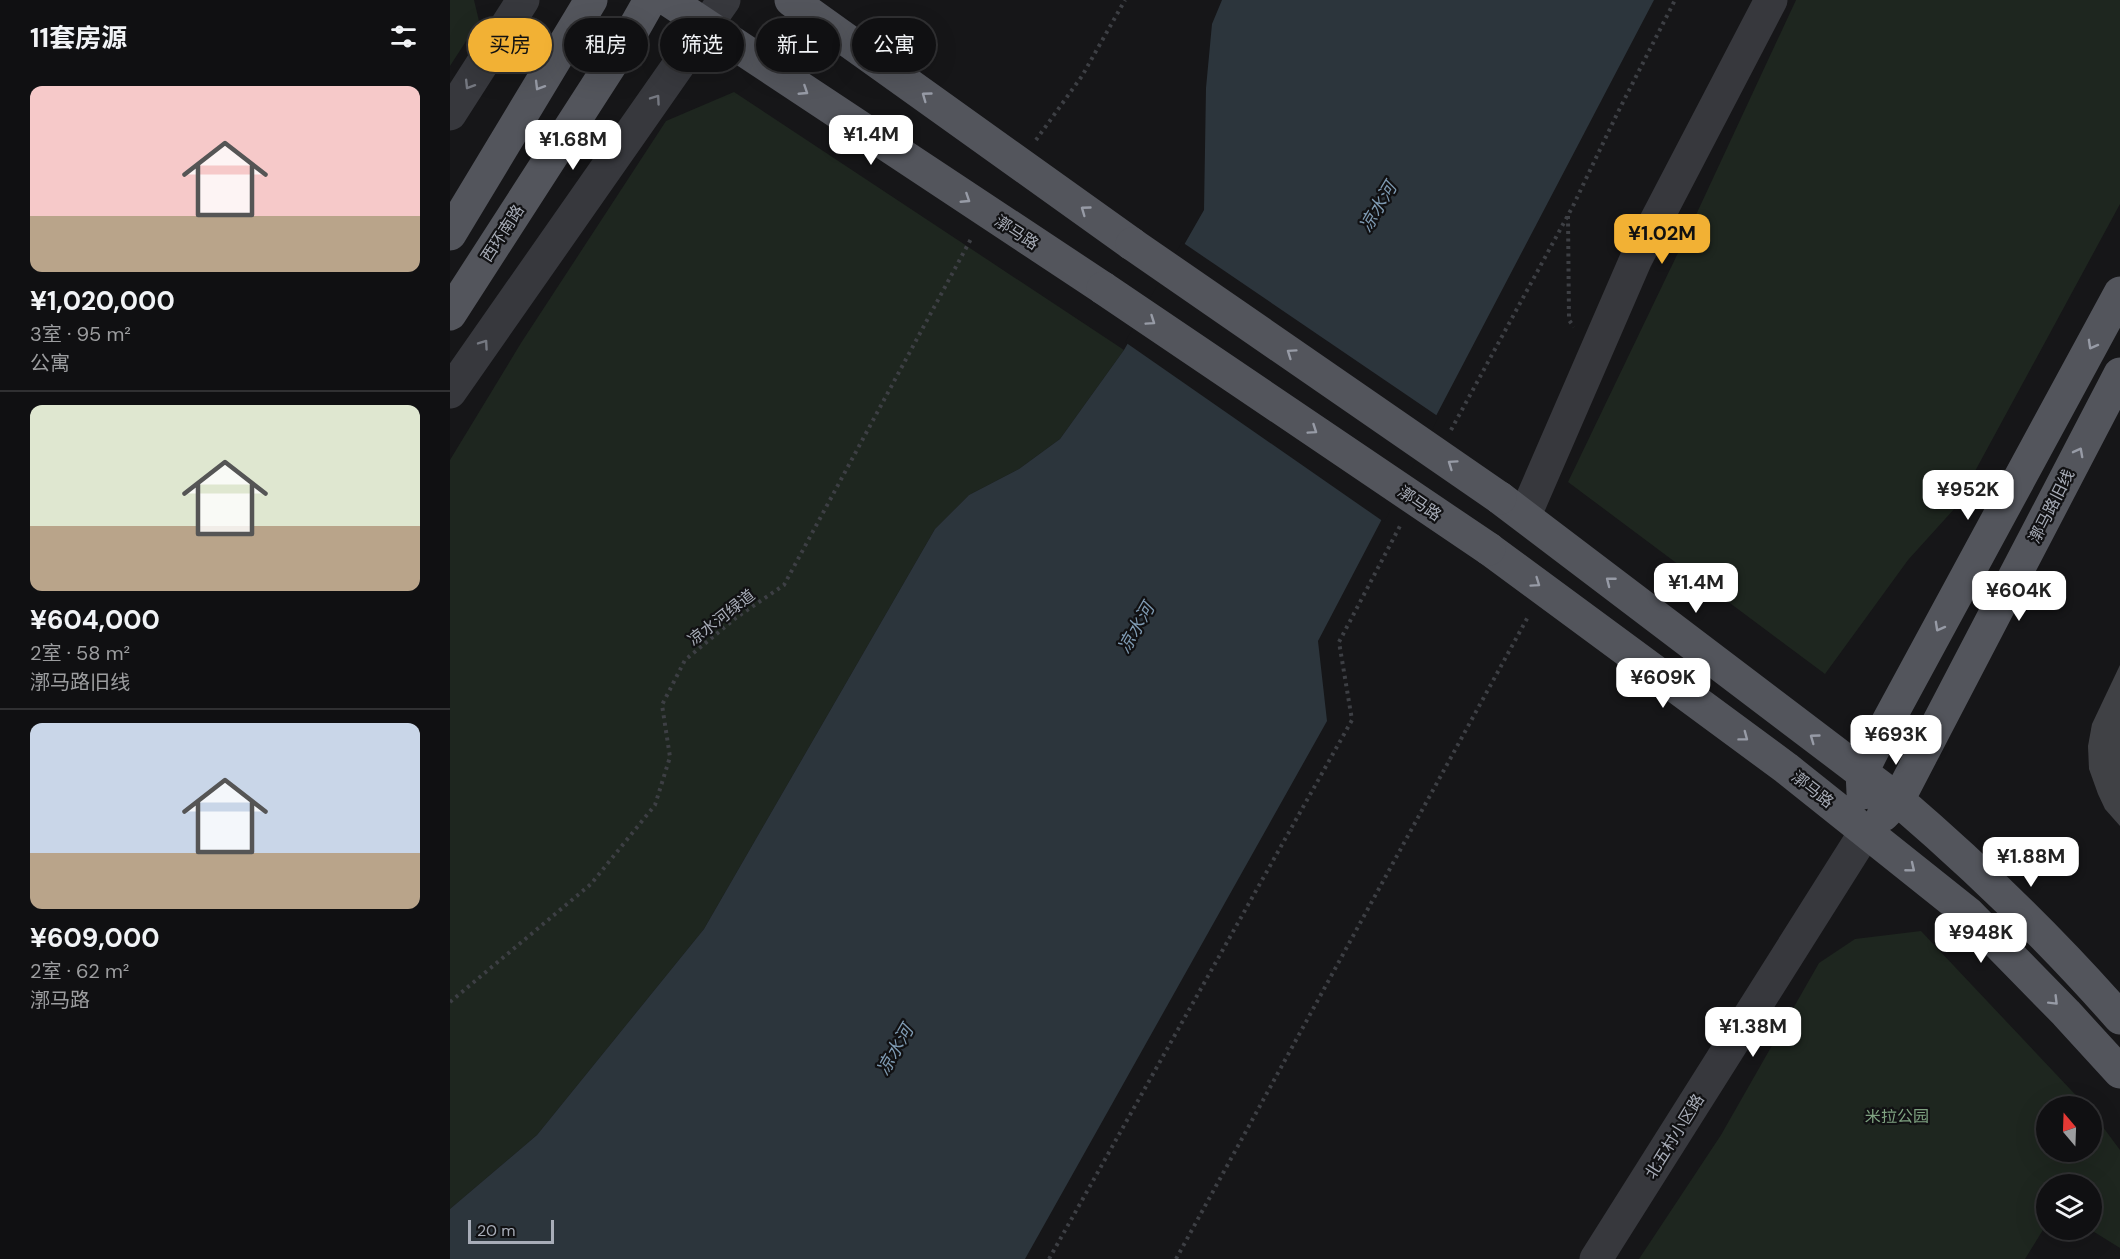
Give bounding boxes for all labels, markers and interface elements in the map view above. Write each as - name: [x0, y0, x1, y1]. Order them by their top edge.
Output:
- chip: 买房: [468, 18, 552, 72]
- chip: 租房: [564, 18, 648, 72]
- chip: 筛选: [660, 18, 744, 72]
- chip: 新上: [756, 18, 840, 72]
- chip: 公寓: [852, 18, 936, 72]
- icon: filters: [387, 20, 420, 53]
- text: 11套房源: [30, 21, 127, 55]
- one-way arrow: [464, 79, 476, 89]
- one-way arrow: [535, 80, 547, 90]
- one-way arrow: [797, 84, 808, 95]
- one-way arrow: [922, 92, 933, 103]
- one-way arrow: [649, 94, 660, 105]
- pin: ¥1.4M: [829, 115, 913, 166]
- pin: ¥1.68M: [524, 120, 622, 171]
- text: ¥1.4M: [843, 121, 899, 147]
- icon: home: [171, 125, 279, 233]
- text: ¥1.68M: [539, 126, 607, 152]
- water label: 凉水河: [1354, 175, 1404, 236]
- one-way arrow: [960, 191, 971, 202]
- street label: 西环南路: [476, 201, 529, 266]
- one-way arrow: [1080, 206, 1091, 217]
- street label: 漷马路: [991, 211, 1043, 254]
- pin: ¥1.02M: [1613, 214, 1711, 265]
- text: ¥1.02M: [1628, 220, 1696, 246]
- text: ¥1,020,000: [30, 284, 175, 318]
- one-way arrow: [1145, 314, 1156, 325]
- text: 3室 · 95 m²: [30, 321, 131, 347]
- one-way arrow: [2088, 339, 2099, 349]
- one-way arrow: [477, 340, 488, 351]
- one-way arrow: [1287, 349, 1298, 360]
- text: 公寓: [30, 350, 70, 376]
- one-way arrow: [1306, 423, 1317, 434]
- icon: home: [171, 444, 279, 552]
- one-way arrow: [2072, 448, 2083, 458]
- one-way arrow: [1447, 460, 1458, 471]
- street label: 漷马路旧线: [2024, 466, 2079, 547]
- pin: ¥952K: [1926, 470, 2010, 521]
- text: ¥952K: [1937, 476, 1999, 502]
- street label: 漷马路: [1394, 481, 1445, 526]
- pin: ¥1.4M: [1654, 563, 1738, 614]
- text: ¥1.4M: [1668, 569, 1724, 595]
- pin: ¥604K: [1977, 571, 2061, 622]
- one-way arrow: [1530, 576, 1541, 587]
- one-way arrow: [1605, 577, 1616, 588]
- text: ¥604K: [1986, 577, 2052, 603]
- street label: 凉水河绿道: [683, 584, 759, 650]
- water label: 凉水河: [1112, 596, 1161, 657]
- text: ¥604,000: [30, 603, 160, 637]
- one-way arrow: [1935, 621, 1946, 631]
- text: 2室 · 58 m²: [30, 640, 130, 666]
- pin: ¥609K: [1621, 658, 1705, 709]
- text: ¥609K: [1630, 664, 1696, 690]
- text: 漷马路旧线: [30, 669, 130, 695]
- pin: ¥693K: [1854, 715, 1938, 766]
- text: ¥693K: [1865, 721, 1927, 747]
- one-way arrow: [1737, 729, 1748, 740]
- one-way arrow: [1810, 734, 1821, 745]
- icon: home: [171, 762, 279, 870]
- street label: 漷马路: [1787, 766, 1838, 812]
- pin: ¥1.88M: [1982, 837, 2080, 888]
- text: ¥1.88M: [1997, 843, 2065, 869]
- one-way arrow: [1904, 860, 1915, 871]
- pin: ¥948K: [1939, 913, 2023, 964]
- text: ¥948K: [1949, 919, 2013, 945]
- text: ¥609,000: [30, 921, 160, 955]
- text: 2室 · 62 m²: [30, 958, 129, 984]
- text: 漷马路: [30, 987, 90, 1013]
- one-way arrow: [2046, 993, 2057, 1004]
- pin: ¥1.38M: [1704, 1007, 1802, 1058]
- text: ¥1.38M: [1719, 1013, 1787, 1039]
- water label: 凉水河: [871, 1018, 920, 1079]
- street label: 北五村小区路: [1640, 1090, 1709, 1183]
- north arrow: [2036, 1096, 2102, 1162]
- map controls: [2036, 1096, 2102, 1240]
- park label: 米拉公园: [1865, 1106, 1929, 1127]
- button: layers: [2036, 1174, 2102, 1240]
- scale bar: [468, 1217, 554, 1244]
- text: 20 m: [477, 1220, 516, 1241]

